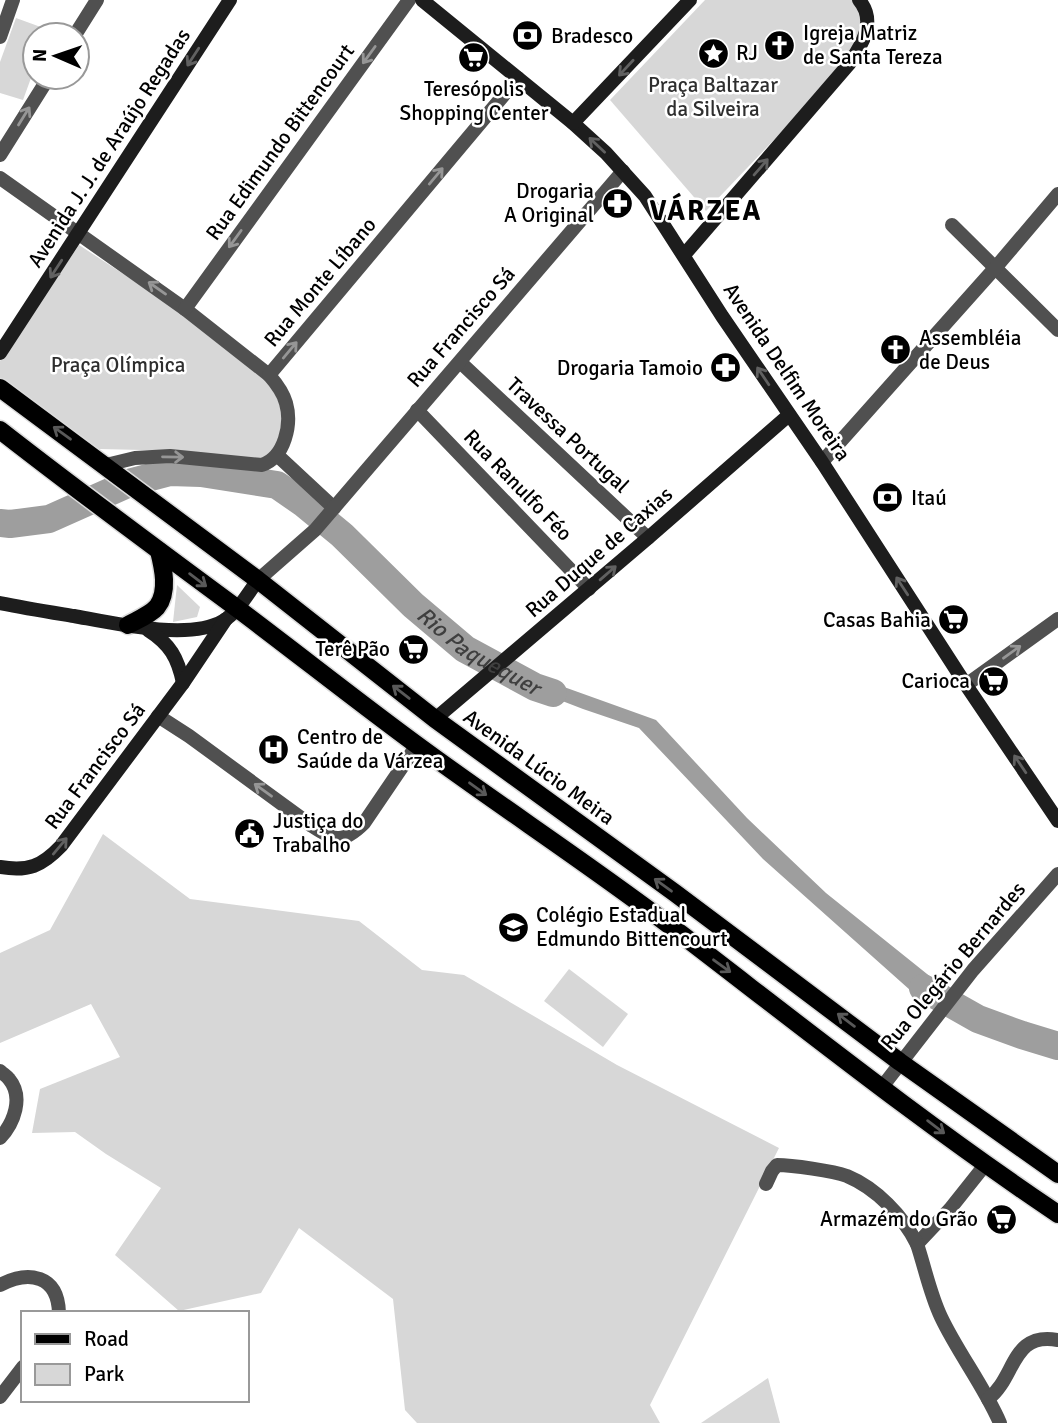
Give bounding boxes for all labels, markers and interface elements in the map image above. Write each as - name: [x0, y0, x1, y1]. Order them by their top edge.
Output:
- bank icon: Bradesco: [511, 19, 545, 53]
- place label: Igreja Matriz de Santa Tereza: [803, 20, 943, 70]
- north arrow: [21, 21, 91, 91]
- place label: Bradesco: [551, 23, 633, 49]
- street label: Avenida J. J. de Araújo Regadas: [22, 24, 196, 272]
- church icon: Igreja Matriz de Santa Tereza: [763, 28, 797, 62]
- place icon: RJ: [696, 36, 730, 70]
- street label: Rua Edimundo Bittencourt: [200, 39, 360, 245]
- supermarket icon: Teresópolis Shopping Center: [457, 40, 491, 74]
- place label: RJ: [736, 40, 758, 66]
- one-way arrow: [362, 45, 376, 64]
- one-way arrow: [185, 47, 199, 67]
- text: N: [28, 48, 52, 62]
- one-way arrow: [618, 58, 635, 76]
- park label: Praça Baltazar da Silveira: [648, 72, 778, 122]
- place label: Teresópolis Shopping Center: [399, 76, 549, 126]
- one-way arrow: [17, 107, 32, 126]
- one-way arrow: [589, 136, 606, 153]
- one-way arrow: [753, 158, 769, 176]
- one-way arrow: [428, 168, 444, 186]
- place label: Drogaria A Original: [504, 178, 594, 228]
- pharmacy icon: Drogaria A Original: [600, 186, 634, 220]
- district label: VÁRZEA: [650, 192, 762, 228]
- street label: Rua Monte Líbano: [258, 212, 382, 352]
- one-way arrow: [228, 230, 243, 248]
- one-way arrow: [48, 259, 63, 278]
- street label: Rua Francisco Sá: [401, 261, 521, 393]
- street label: Avenida Delfim Moreira: [718, 278, 856, 466]
- one-way arrow: [148, 281, 166, 296]
- place label: Assembléia de Deus: [919, 325, 1021, 375]
- church icon: Assembléia de Deus: [879, 333, 913, 367]
- one-way arrow: [282, 342, 297, 360]
- pharmacy icon: Drogaria Tamoio: [709, 351, 743, 385]
- park label: Praça Olímpica: [51, 352, 185, 378]
- place label: Drogaria Tamoio: [557, 355, 703, 381]
- one-way arrow: [756, 367, 770, 387]
- street label: Travessa Portugal: [501, 372, 635, 498]
- street label: Rua Ranulfo Féo: [458, 424, 578, 546]
- one-way arrow: [53, 426, 72, 440]
- one-way arrow: [161, 450, 184, 464]
- street label: Rua Duque de Caxias: [520, 481, 678, 623]
- bank icon: Itaú: [871, 481, 905, 515]
- place label: Itaú: [911, 485, 947, 511]
- one-way arrow: [599, 565, 617, 581]
- one-way arrow: [188, 572, 207, 587]
- one-way arrow: [895, 577, 909, 597]
- water label: Rio Paquequer: [411, 600, 549, 703]
- supermarket icon: Casas Bahia: [937, 603, 971, 637]
- place label: Casas Bahia: [823, 607, 931, 633]
- supermarket icon: Terê Pão: [396, 632, 430, 666]
- place label: Terê Pão: [316, 636, 390, 662]
- one-way arrow: [1002, 645, 1021, 659]
- supermarket icon: Carioca: [976, 664, 1010, 698]
- place label: Carioca: [902, 668, 970, 694]
- one-way arrow: [392, 685, 410, 700]
- street label: Rua Francisco Sá: [39, 698, 151, 834]
- street label: Avenida Lúcio Meira: [458, 703, 620, 831]
- place label: Centro de Saúde da Várzea: [297, 724, 443, 774]
- hospital icon: Centro de Saúde da Várzea: [257, 732, 291, 766]
- one-way arrow: [1012, 755, 1027, 774]
- one-way arrow: [468, 782, 487, 796]
- one-way arrow: [254, 783, 273, 798]
- place label: Justiça do Trabalho: [273, 808, 364, 858]
- public building icon: Justiça do Trabalho: [233, 816, 267, 850]
- one-way arrow: [52, 838, 68, 856]
- street label: Rua Olegário Bernardes: [875, 877, 1031, 1055]
- one-way arrow: [654, 878, 673, 892]
- place label: Colégio Estadual Edmundo Bittencourt: [536, 902, 728, 952]
- school or university icon: Colégio Estadual Edmundo Bittencourt: [496, 910, 530, 944]
- one-way arrow: [712, 959, 731, 973]
- one-way arrow: [837, 1013, 856, 1028]
- one-way arrow: [927, 1120, 945, 1135]
- supermarket icon: Armazém do Grão: [984, 1202, 1018, 1236]
- place label: Armazém do Grão: [820, 1206, 978, 1232]
- legend: [21, 1311, 248, 1402]
- text: Road: [84, 1326, 129, 1352]
- text: Park: [84, 1361, 125, 1387]

